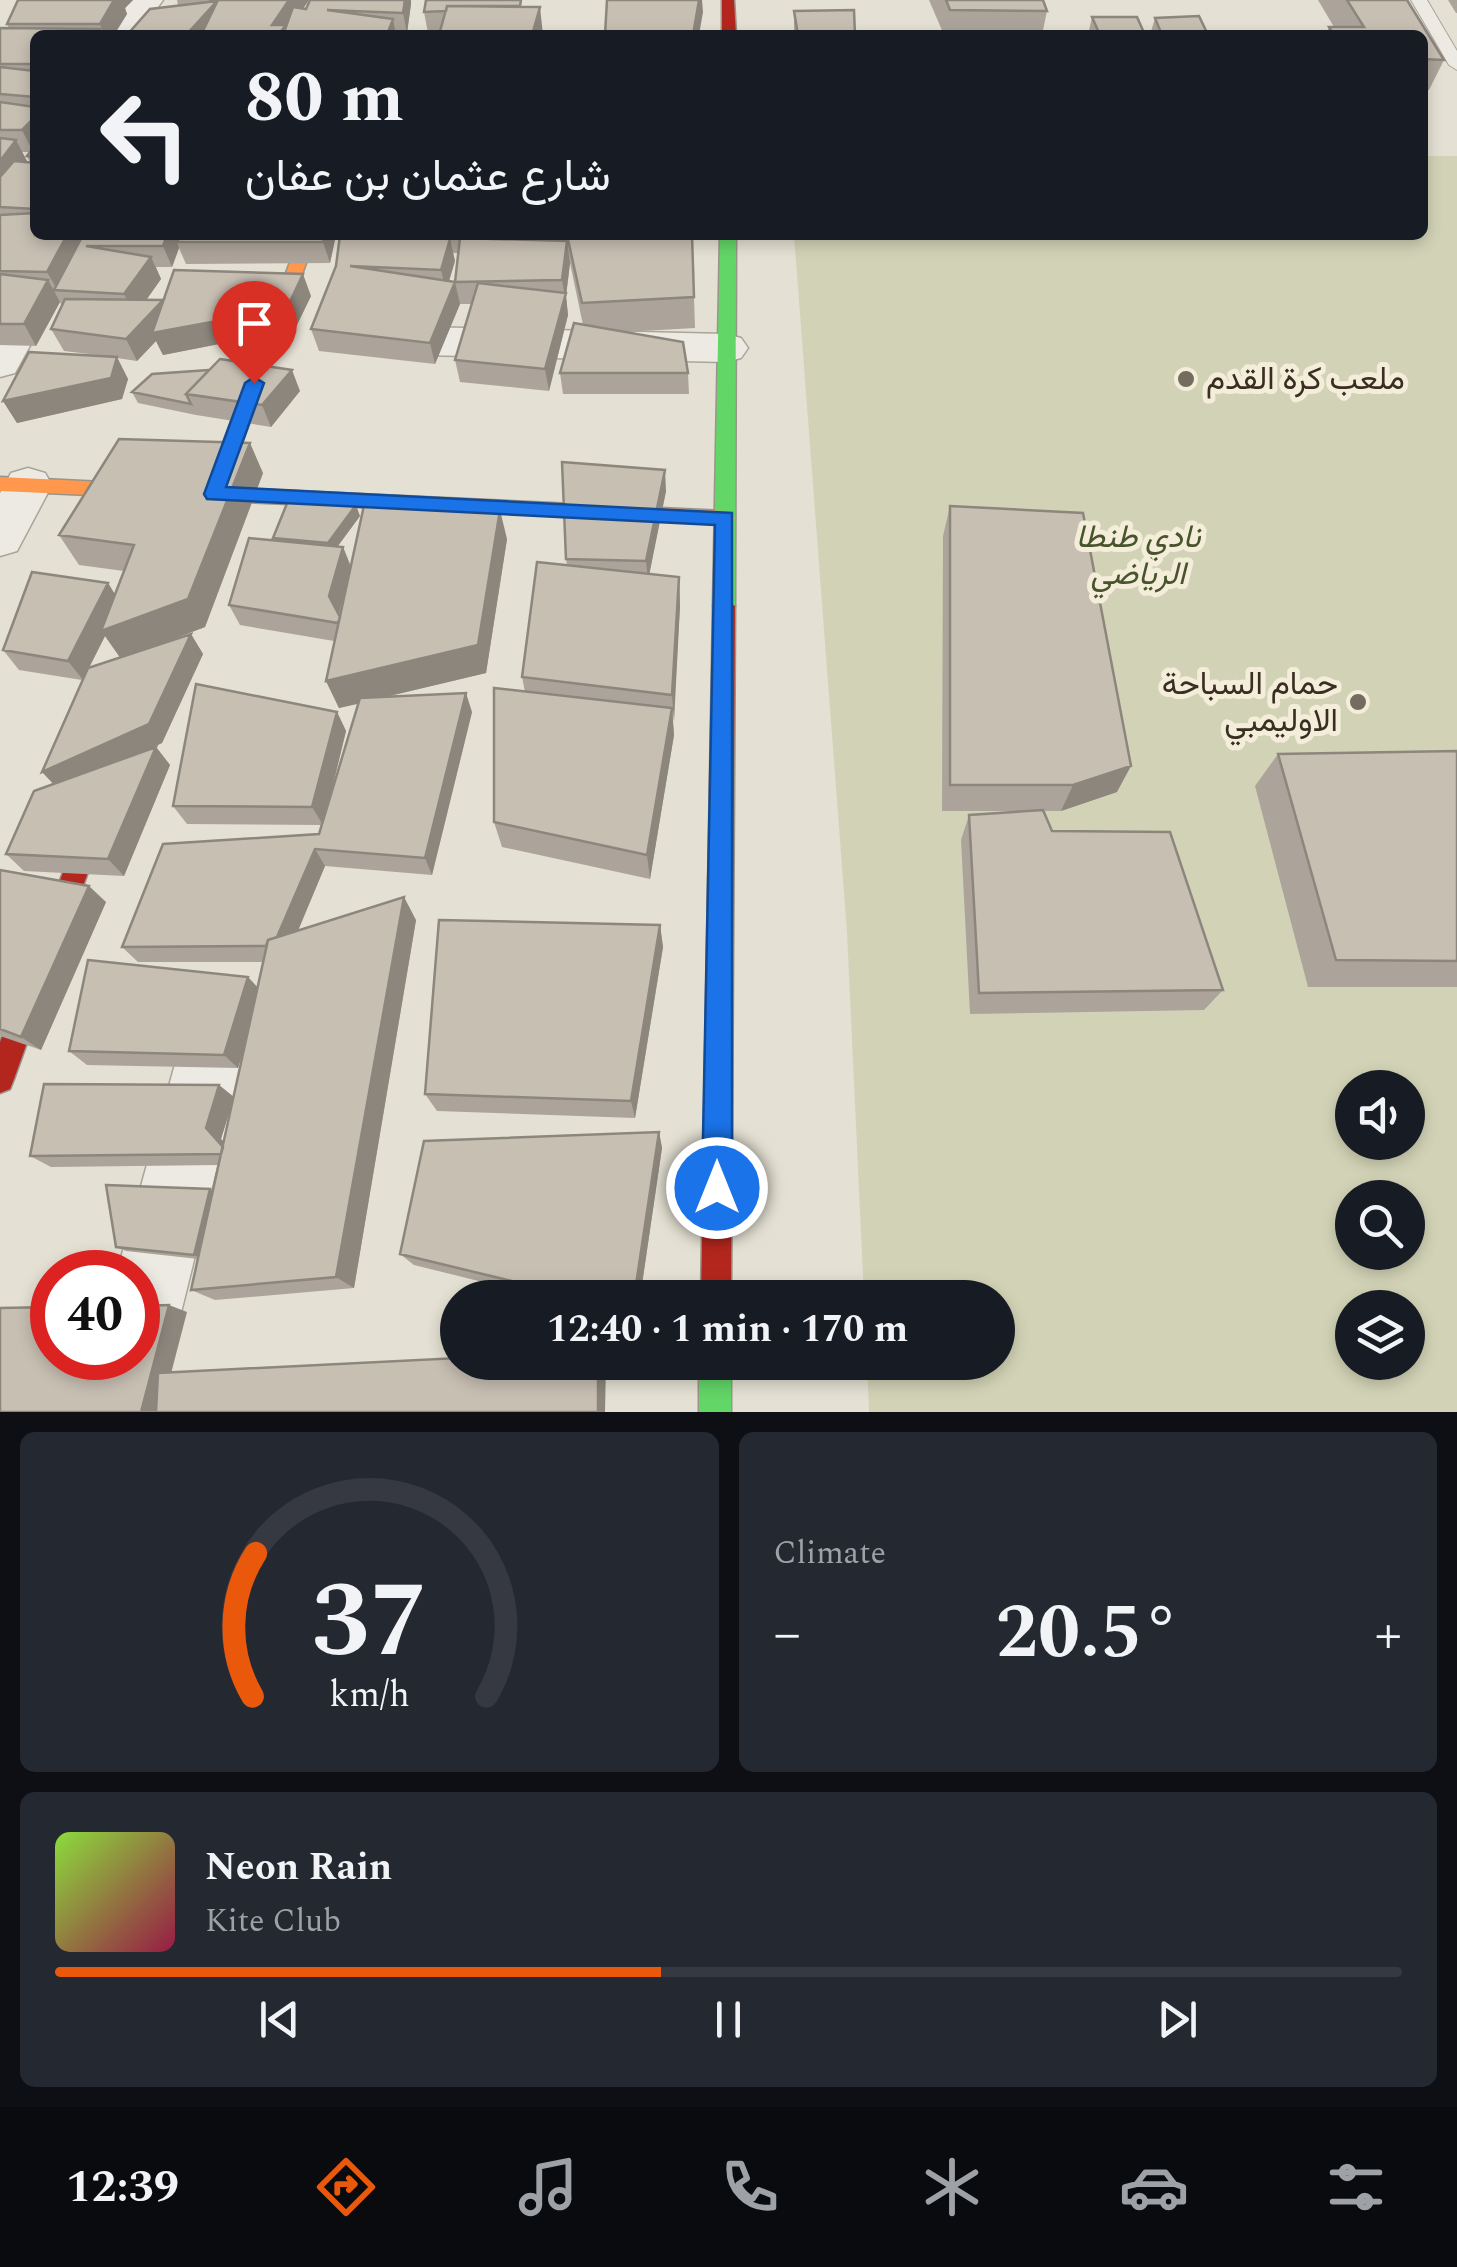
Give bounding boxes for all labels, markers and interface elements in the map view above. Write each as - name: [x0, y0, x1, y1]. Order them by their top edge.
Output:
- text: 80 m: [245, 46, 404, 152]
- icon: left: [80, 70, 210, 200]
- text: شارع عثمان بن عفان: [245, 142, 611, 211]
- pin: [212, 281, 297, 384]
- icon: arrive: [227, 296, 282, 351]
- place label: ملعب كرة القدم: [1206, 355, 1405, 404]
- marker: ملعب كرة القدم: [1175, 368, 1197, 390]
- park label: نادي طنطا الرياضي: [1076, 513, 1202, 599]
- place label: حمام السباحة الاوليمبي: [1162, 660, 1338, 746]
- marker: حمام السباحة الاوليمبي: [1347, 691, 1369, 713]
- map controls: [1335, 1070, 1425, 1380]
- button: sound: [1335, 1070, 1425, 1160]
- position arrow: [665, 1136, 769, 1240]
- button: search: [1335, 1180, 1425, 1270]
- speed limit sign: 40: [30, 1250, 160, 1380]
- button: layers: [1335, 1290, 1425, 1380]
- text: 12:40 · 1 min · 170 m: [547, 1301, 908, 1359]
- text: Climate: [774, 1529, 886, 1578]
- text: 37: [311, 1544, 428, 1702]
- text: 20.5°: [996, 1577, 1180, 1691]
- text: −: [774, 1593, 801, 1676]
- text: +: [1374, 1593, 1402, 1676]
- text: km/h: [329, 1668, 409, 1723]
- text: Neon Rain: [205, 1839, 392, 1897]
- text: Kite Club: [205, 1897, 341, 1946]
- icon: previous: [252, 1992, 307, 2047]
- icon: pause: [701, 1992, 756, 2047]
- icon: next: [1150, 1992, 1205, 2047]
- icon: directions: [311, 2152, 381, 2222]
- icon: music: [513, 2152, 583, 2222]
- icon: phone: [715, 2152, 785, 2222]
- icon: climate: [917, 2152, 987, 2222]
- icon: car: [1119, 2152, 1189, 2222]
- icon: filters: [1321, 2152, 1391, 2222]
- text: 12:39: [66, 2153, 179, 2222]

